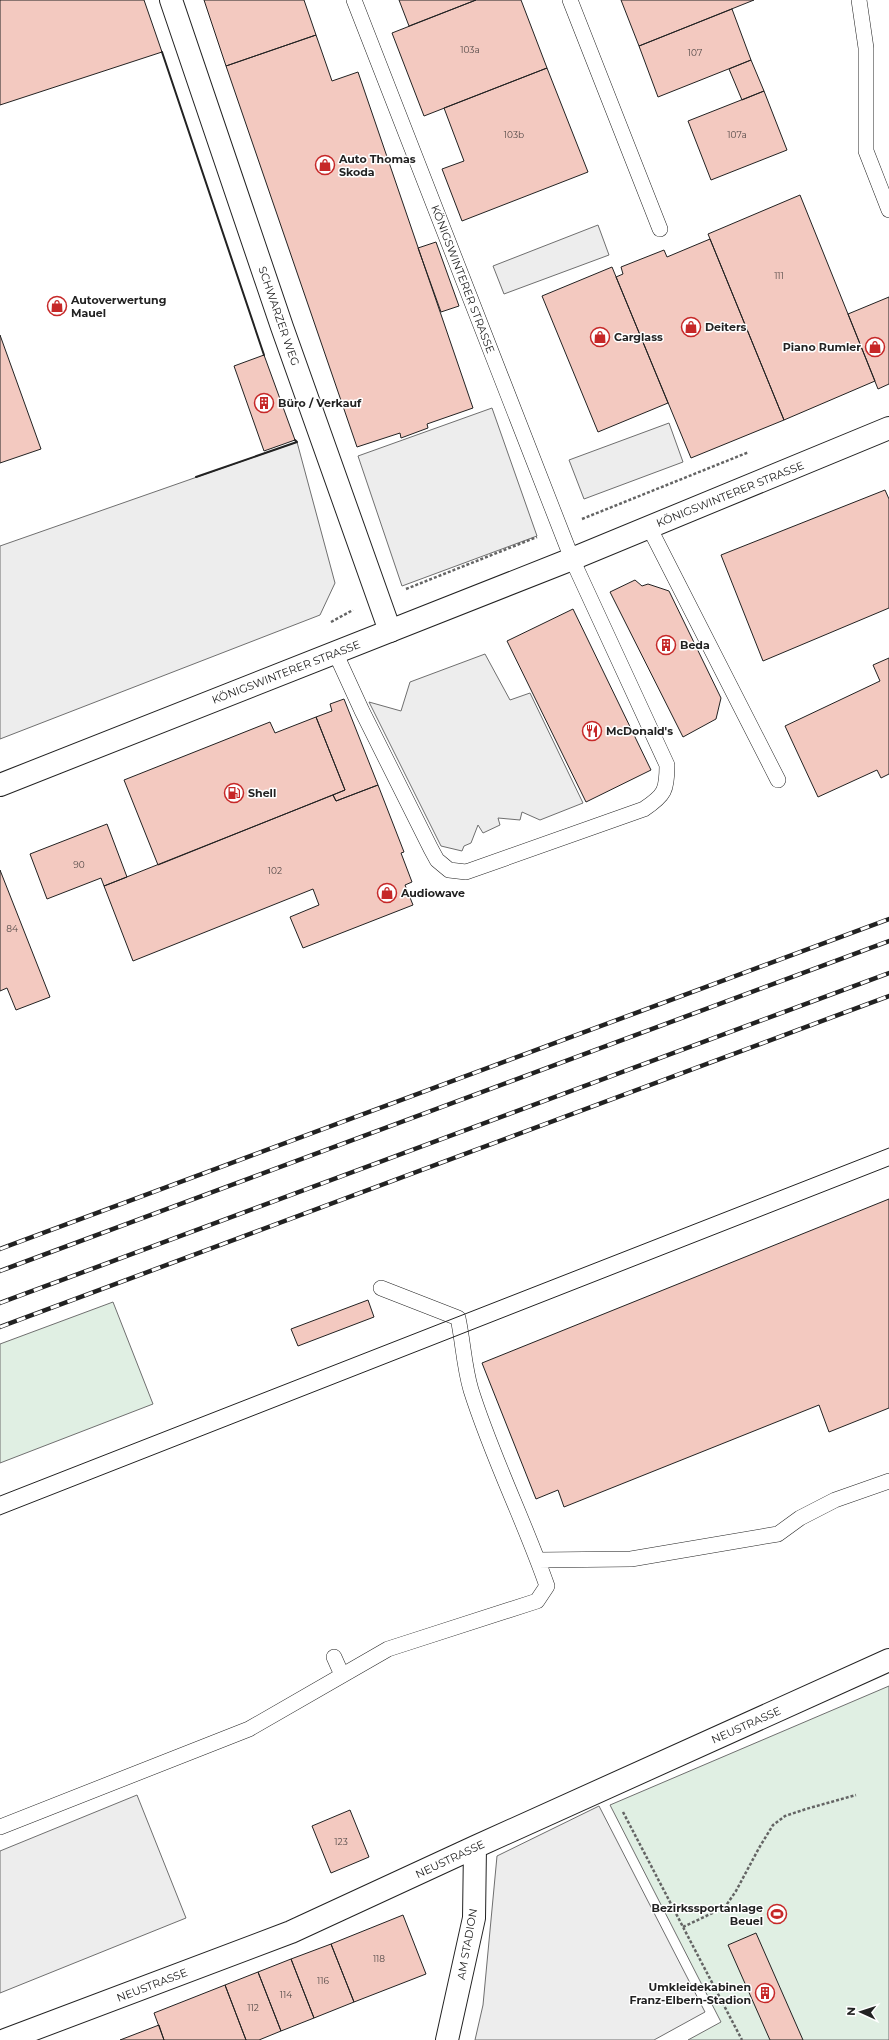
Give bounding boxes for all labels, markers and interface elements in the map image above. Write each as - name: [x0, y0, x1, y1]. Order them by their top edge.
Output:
- house number: 103a: [460, 44, 480, 55]
- house number: 107: [688, 47, 702, 58]
- house number: 103b: [504, 129, 524, 140]
- house number: 107a: [727, 129, 747, 140]
- place label: Auto Thomas Skoda: [338, 152, 416, 179]
- shop icon: Auto Thomas Skoda: [314, 154, 336, 176]
- street label: KÖNIGSWINTERER STRASSE: [428, 203, 498, 355]
- street label: SCHWARZER WEG: [255, 264, 303, 368]
- house number: 111: [774, 270, 784, 281]
- place label: Autoverwertung Mauel: [70, 293, 166, 320]
- shop icon: Autoverwertung Mauel: [46, 295, 68, 317]
- shop icon: Deiters: [680, 316, 702, 338]
- place label: Deiters: [705, 320, 747, 334]
- shop icon: Carglass: [589, 326, 611, 348]
- place label: Carglass: [614, 330, 663, 344]
- shop icon: Piano Rumler: [864, 336, 886, 358]
- place label: Piano Rumler: [783, 340, 861, 354]
- building icon: Büro / Verkauf: [253, 392, 275, 414]
- place label: Büro / Verkauf: [278, 396, 362, 410]
- street label: KÖNIGSWINTERER STRASSE: [654, 458, 806, 530]
- building icon: Beda: [655, 634, 677, 656]
- street label: KÖNIGSWINTERER STRASSE: [210, 637, 362, 707]
- place label: Beda: [680, 638, 710, 652]
- restaurant icon: McDonald's: [581, 720, 603, 742]
- place label: McDonald's: [606, 724, 673, 738]
- fuel station icon: Shell: [223, 782, 245, 804]
- place label: Shell: [248, 786, 276, 800]
- house number: 90: [73, 859, 85, 870]
- house number: 102: [268, 865, 282, 876]
- shop icon: Audiowave: [376, 882, 398, 904]
- place label: Audiowave: [400, 886, 465, 900]
- house number: 84: [6, 923, 18, 934]
- street label: NEUSTRASSE: [709, 1703, 783, 1747]
- house number: 123: [334, 1836, 348, 1847]
- street label: NEUSTRASSE: [413, 1837, 487, 1881]
- place label: Bezirkssportanlage Beuel: [652, 1901, 763, 1928]
- sports icon: Bezirkssportanlage Beuel: [766, 1903, 788, 1925]
- street label: AM STADION: [454, 1907, 480, 1981]
- house number: 118: [373, 1953, 385, 1964]
- street label: NEUSTRASSE: [115, 1965, 189, 2005]
- house number: 116: [317, 1975, 330, 1986]
- place label: Umkleidekabinen Franz-Elbern-Stadion: [630, 1980, 751, 2007]
- building icon: Umkleidekabinen Franz-Elbern-Stadion: [754, 1982, 776, 2004]
- house number: 114: [280, 1989, 292, 2000]
- north arrow: [841, 1992, 881, 2032]
- house number: 112: [247, 2002, 259, 2013]
- text: N: [844, 2007, 858, 2016]

